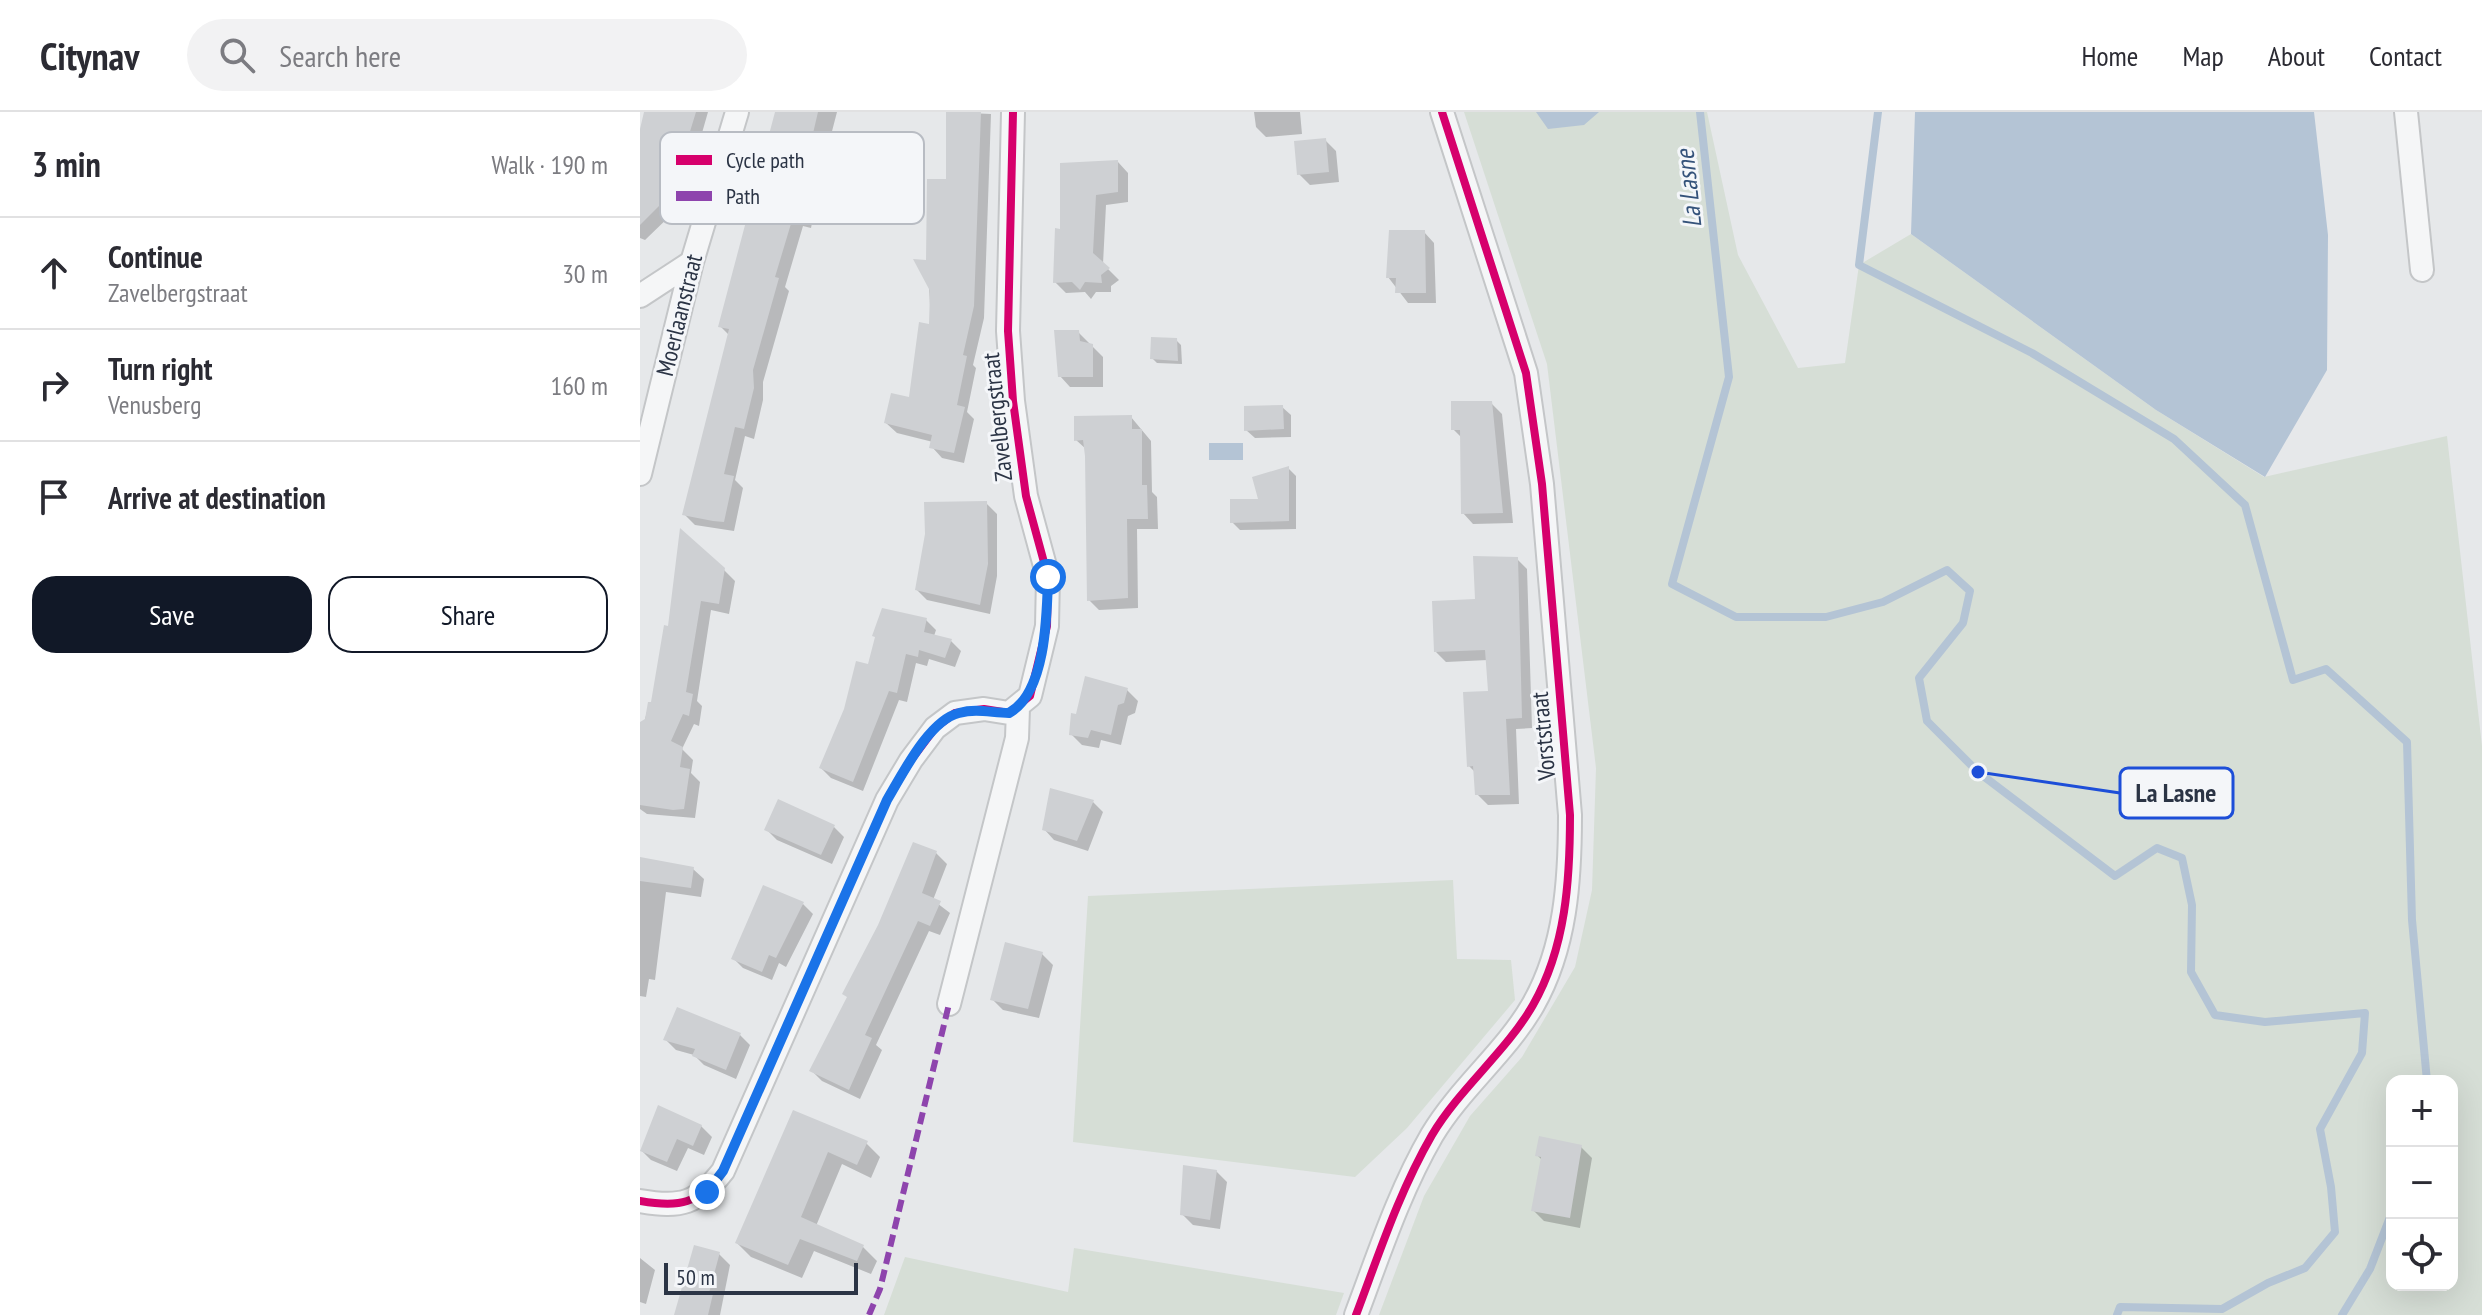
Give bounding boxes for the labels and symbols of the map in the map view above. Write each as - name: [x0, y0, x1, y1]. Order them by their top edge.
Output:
- legend: [660, 132, 924, 224]
- text: Cycle path: [726, 146, 804, 174]
- water label: La Lasne: [1667, 146, 1708, 230]
- text: Path: [726, 182, 760, 210]
- street label: Moerlaanstraat: [649, 250, 709, 379]
- street label: Zavelbergstraat: [975, 351, 1019, 483]
- route start: [1030, 559, 1066, 595]
- street label: Vorststraat: [1524, 690, 1562, 783]
- callout: La Lasne: [2120, 768, 2233, 818]
- text: La Lasne: [2136, 776, 2216, 809]
- route end: [689, 1174, 725, 1210]
- scale bar: [664, 1259, 858, 1295]

